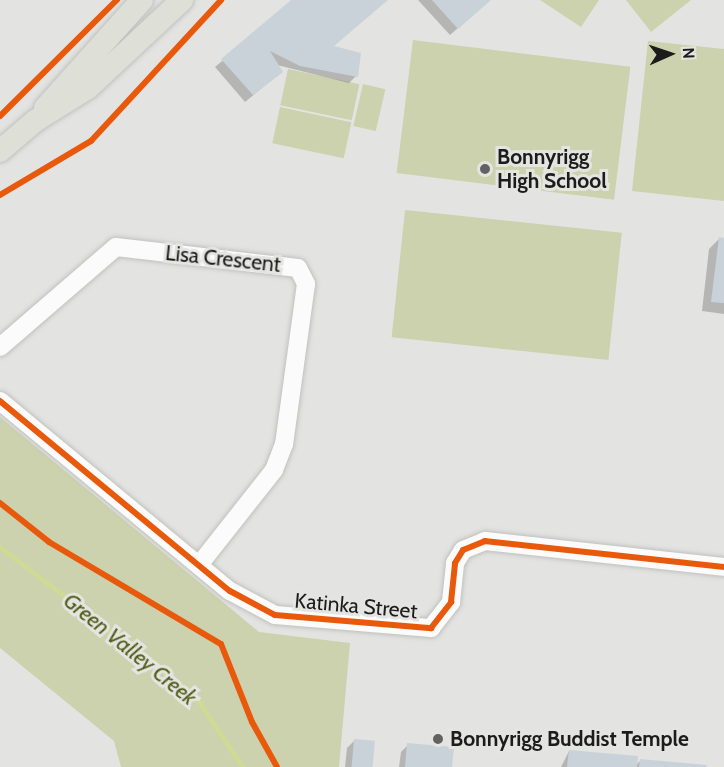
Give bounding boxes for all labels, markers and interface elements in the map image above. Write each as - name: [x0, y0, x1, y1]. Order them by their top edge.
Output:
- north arrow: [640, 24, 700, 84]
- text: N: [679, 47, 698, 59]
- place label: Bonnyrigg High School: [497, 144, 607, 194]
- marker: Bonnyrigg High School: [478, 162, 492, 176]
- street label: Lisa Crescent: [164, 240, 282, 278]
- water label: Green Valley Creek: [58, 587, 202, 711]
- street label: Katinka Street: [294, 588, 418, 624]
- place label: Bonnyrigg Buddist Temple: [450, 726, 689, 752]
- marker: Bonnyrigg Buddist Temple: [431, 732, 445, 746]

